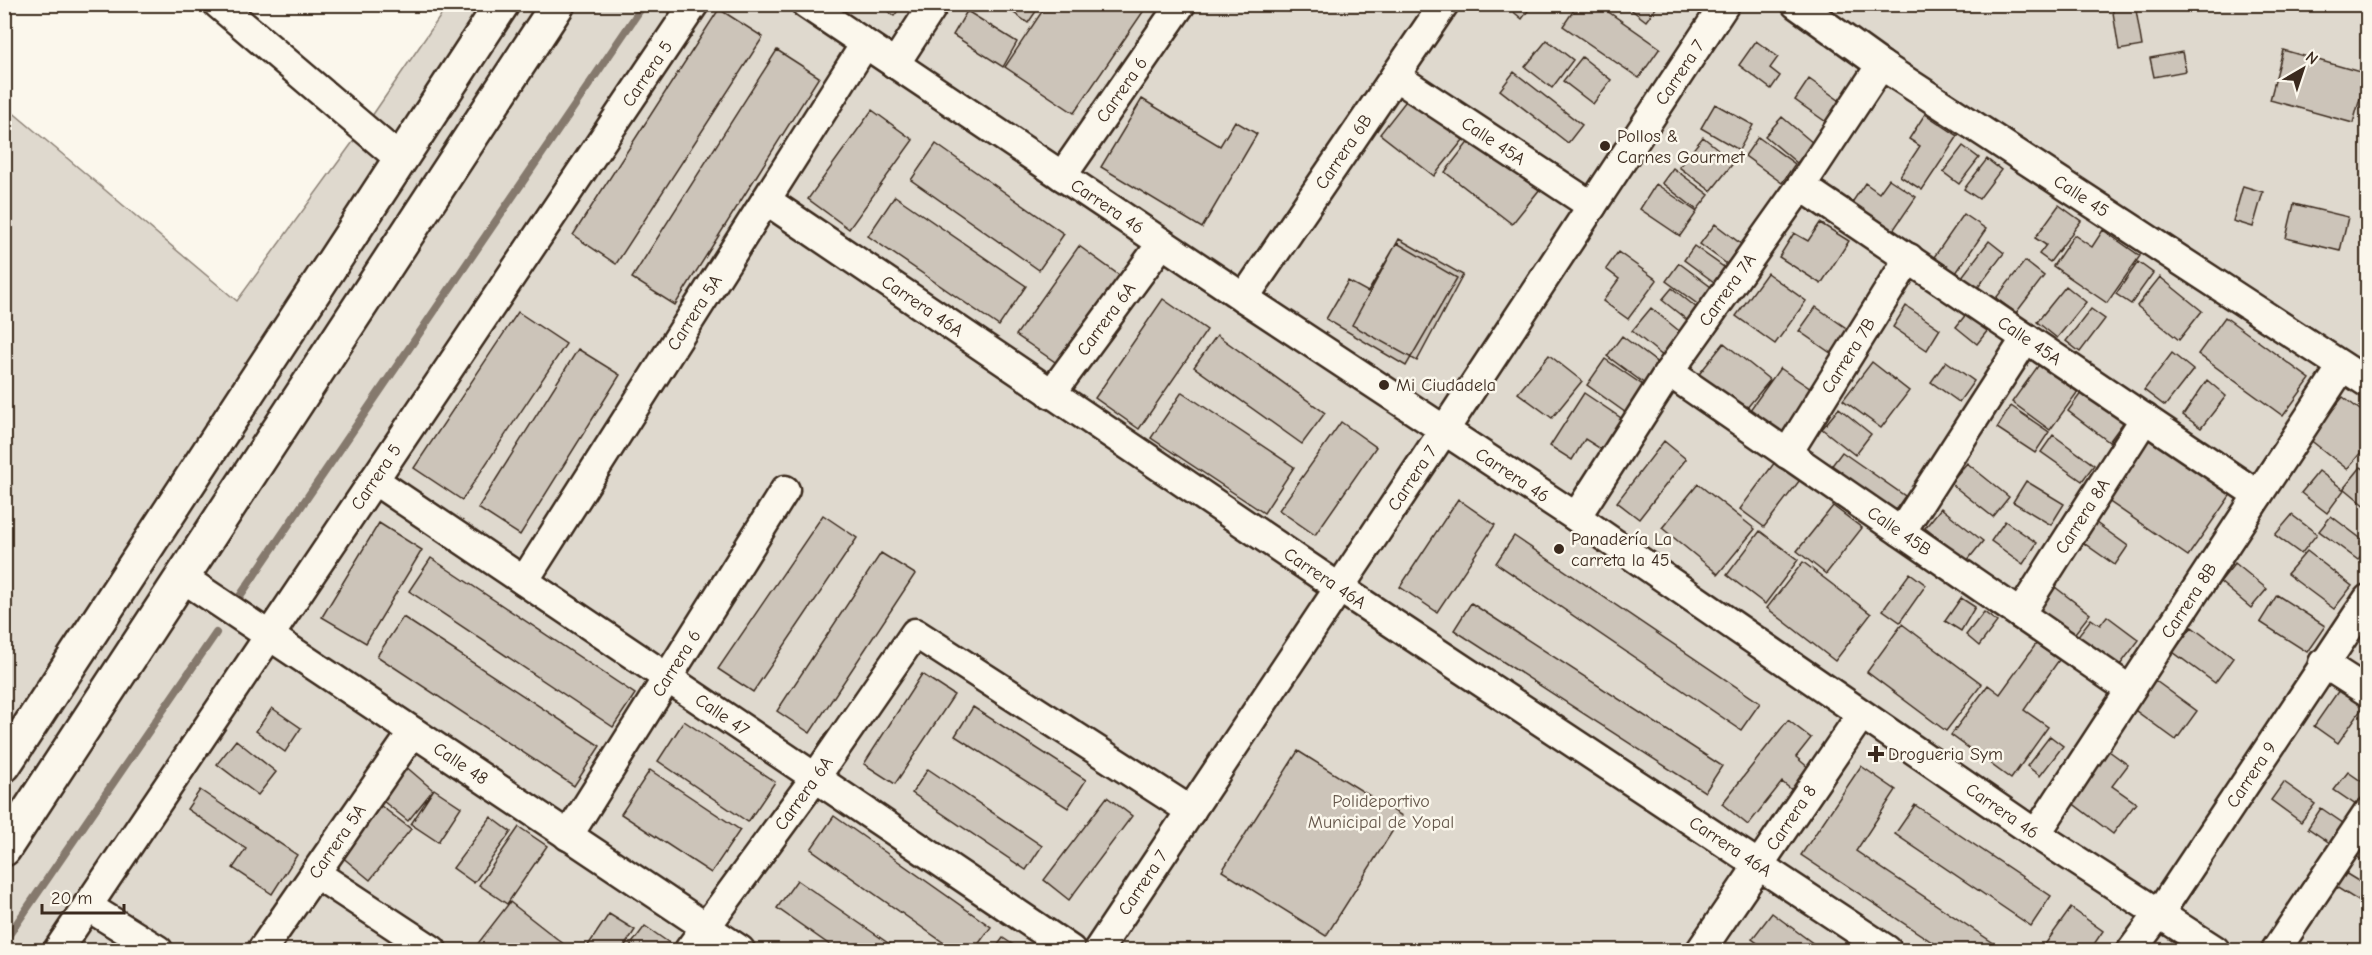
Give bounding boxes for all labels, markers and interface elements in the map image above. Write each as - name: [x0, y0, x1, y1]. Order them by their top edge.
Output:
- street label: Carrera 7: [1651, 36, 1710, 109]
- street label: Carrera 5: [618, 37, 677, 111]
- north arrow: [2273, 39, 2333, 99]
- text: N: [2302, 48, 2322, 68]
- street label: Carrera 6: [1092, 53, 1152, 127]
- street label: Carrera 6B: [1311, 110, 1377, 194]
- street label: Calle 45A: [1457, 113, 1529, 170]
- place label: Pollos & Carnes Gourmet: [1617, 126, 1746, 168]
- marker: Pollos & Carnes Gourmet: [1598, 139, 1612, 153]
- street label: Calle 45: [2050, 171, 2113, 222]
- street label: Carrera 46: [1066, 175, 1148, 239]
- street label: Carrera 7A: [1695, 250, 1761, 331]
- street label: Carrera 5A: [663, 271, 727, 355]
- street label: Carrera 46A: [877, 271, 967, 341]
- street label: Carrera 6A: [1073, 279, 1140, 360]
- street label: Calle 45A: [1994, 312, 2065, 370]
- street label: Carrera 7B: [1817, 314, 1880, 397]
- place label: Mi Ciudadela: [1396, 375, 1496, 396]
- marker: Mi Ciudadela: [1377, 378, 1391, 392]
- street label: Carrera 5: [347, 440, 406, 514]
- street label: Carrera 7: [1383, 441, 1442, 515]
- street label: Carrera 46: [1471, 444, 1553, 507]
- street label: Carrera 8A: [2051, 475, 2115, 558]
- street label: Calle 45B: [1863, 502, 1935, 561]
- place label: Panadería La carreta la 45: [1571, 529, 1672, 571]
- marker: Panadería La carreta la 45: [1552, 542, 1566, 556]
- street label: Carrera 46A: [1280, 544, 1370, 614]
- street label: Carrera 8B: [2157, 559, 2222, 643]
- street label: Carrera 6: [648, 626, 706, 701]
- street label: Calle 47: [691, 690, 753, 741]
- street label: Calle 48: [429, 738, 492, 790]
- street label: Carrera 9: [2222, 738, 2281, 812]
- place label: Drogueria Sym: [1888, 744, 2003, 765]
- marker: Drogueria Sym: [1869, 747, 1883, 761]
- street label: Carrera 6A: [770, 753, 837, 835]
- street label: Carrera 46: [1962, 779, 2043, 844]
- street label: Carrera 8: [1762, 781, 1821, 855]
- park label: Polideportivo Municipal de Yopal: [1308, 791, 1454, 833]
- street label: Carrera 5A: [305, 801, 371, 883]
- street label: Carrera 46A: [1685, 812, 1775, 882]
- street label: Carrera 7: [1114, 846, 1173, 919]
- scale bar: [42, 877, 124, 915]
- text: 20 m: [51, 888, 92, 909]

